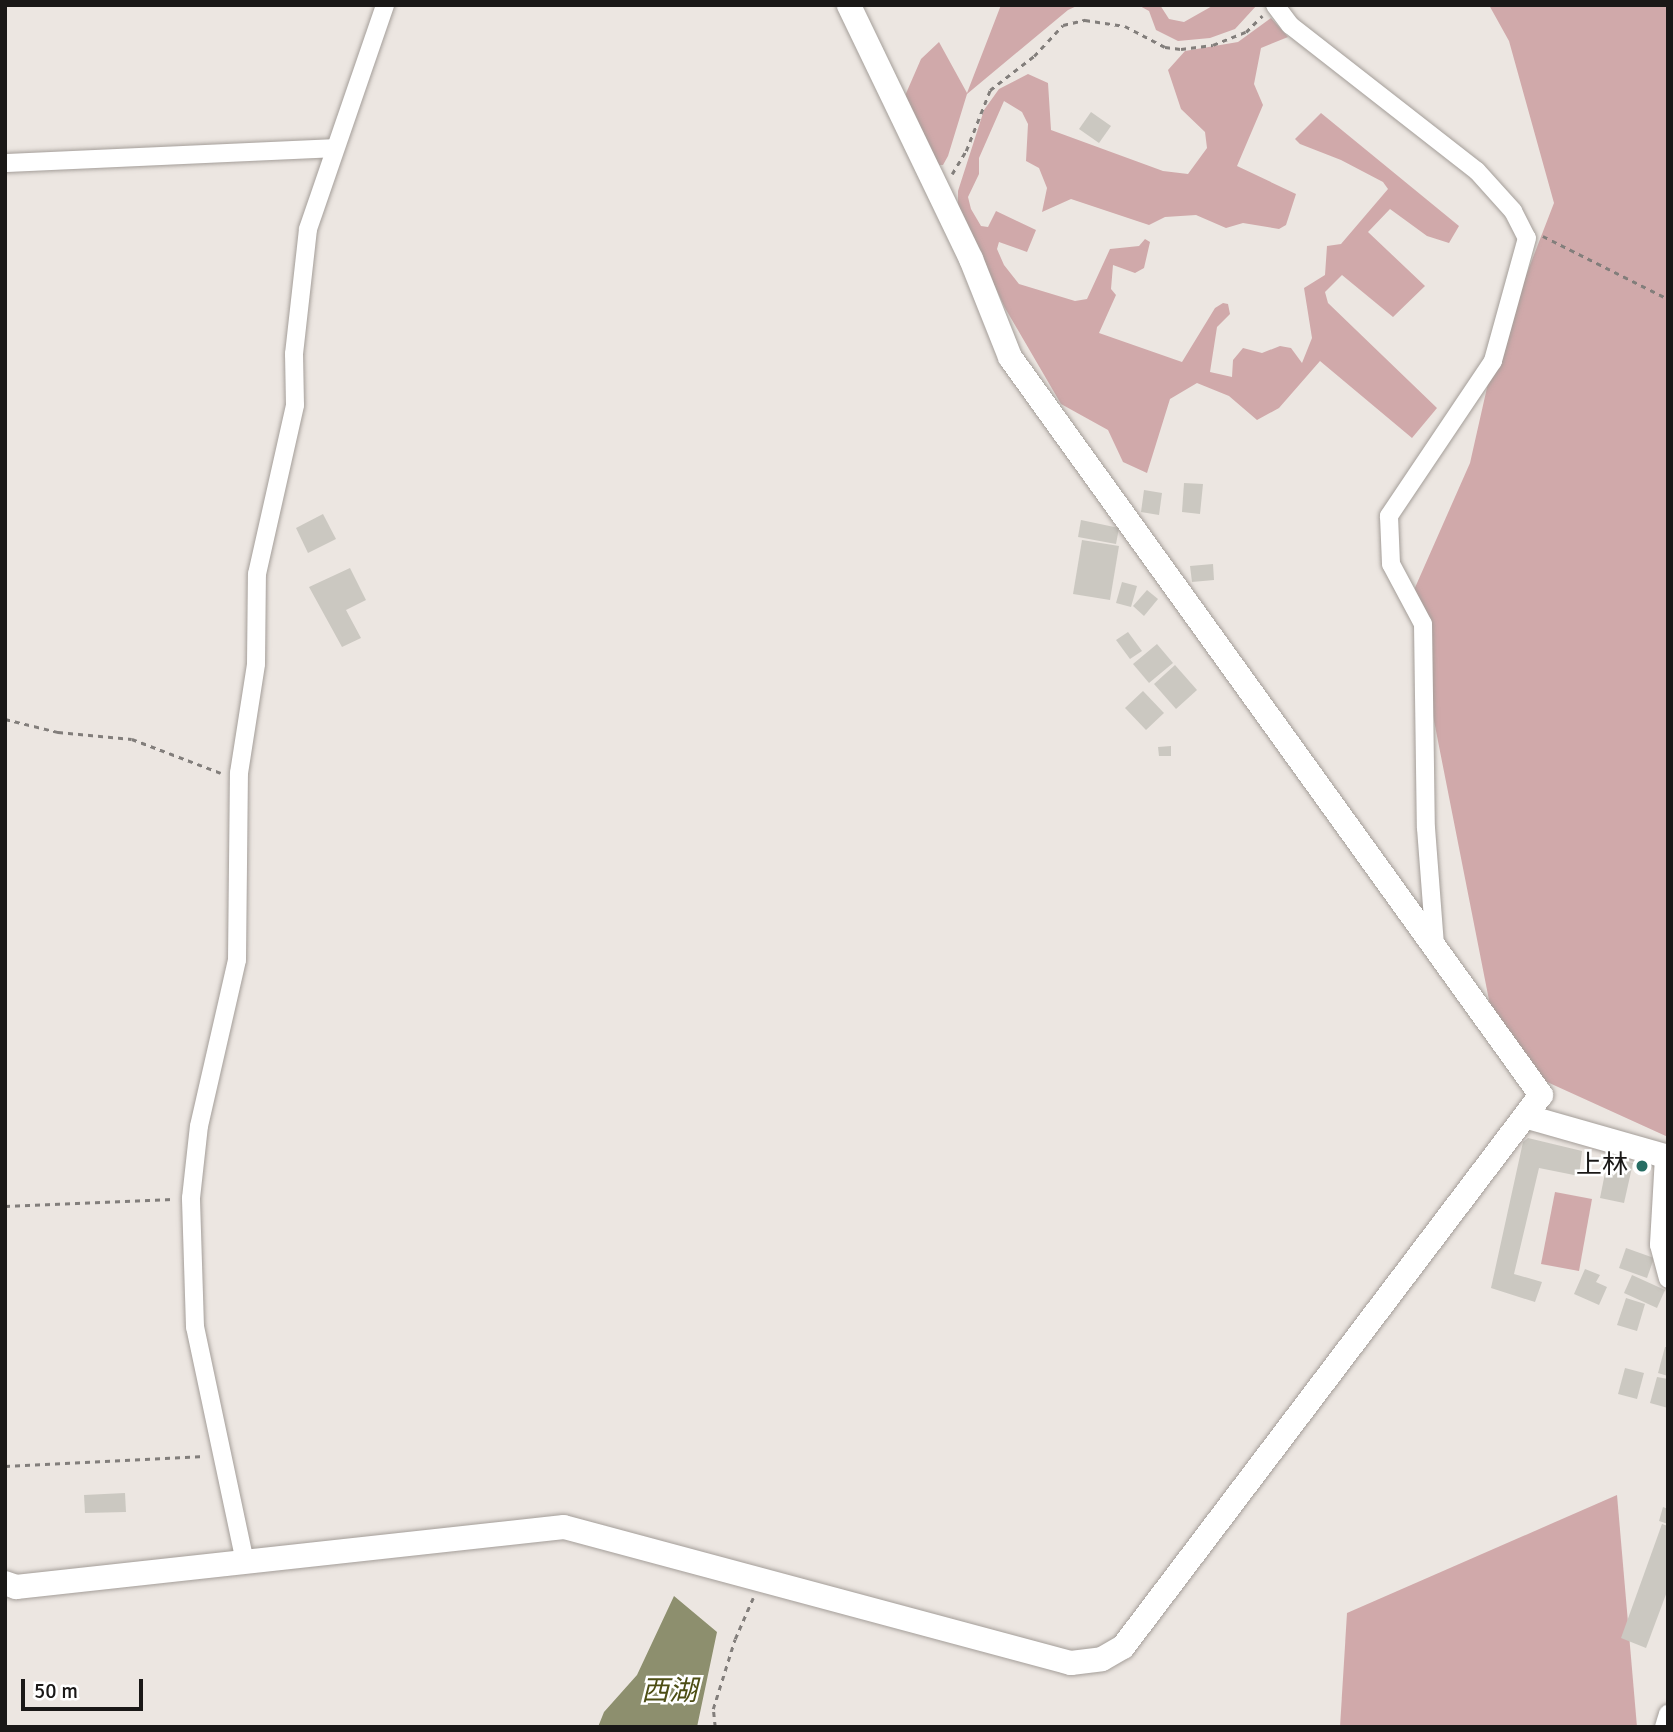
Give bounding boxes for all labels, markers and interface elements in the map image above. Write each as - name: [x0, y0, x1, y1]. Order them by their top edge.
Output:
- place label: 上林: [1576, 1150, 1628, 1182]
- marker: 上林: [1634, 1158, 1650, 1174]
- scale bar: [24, 1666, 147, 1710]
- water label: 西湖: [641, 1674, 697, 1708]
- text: 50 m: [34, 1678, 78, 1704]

